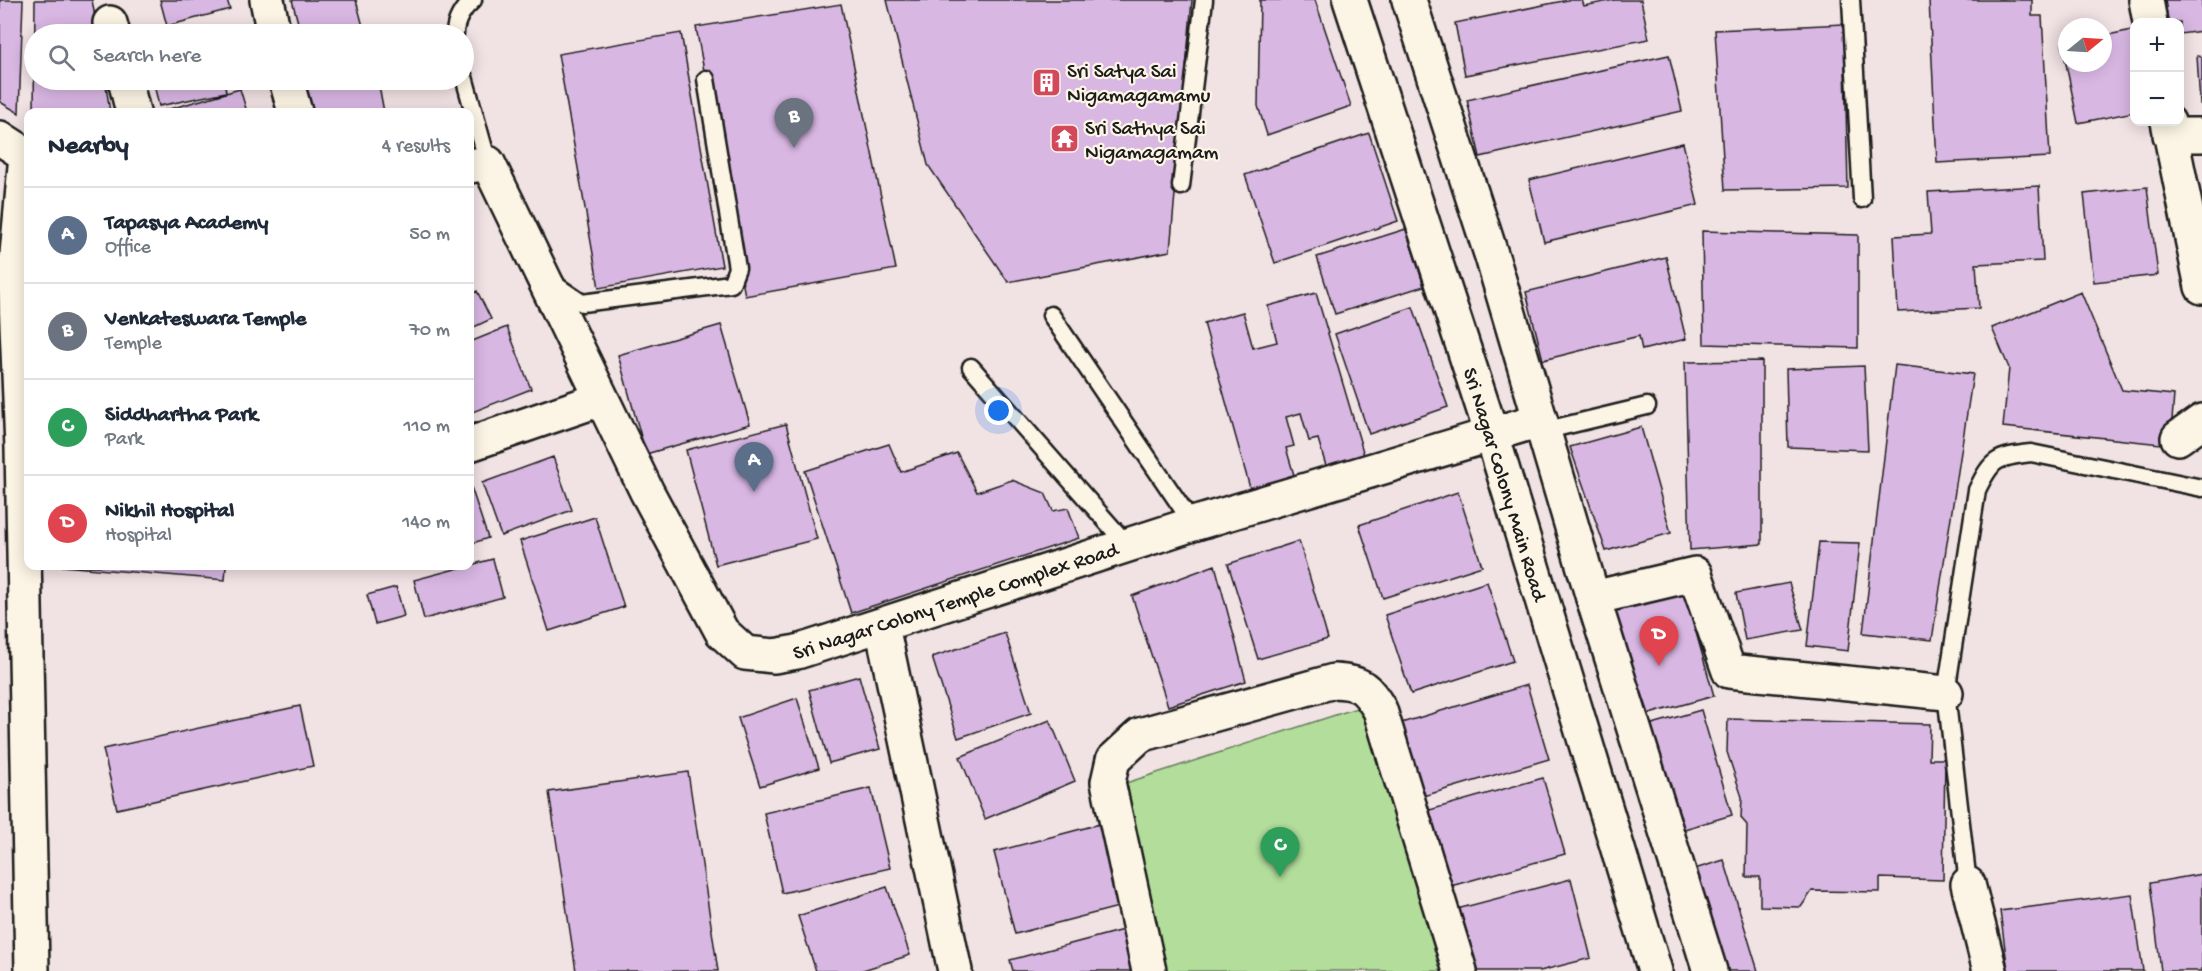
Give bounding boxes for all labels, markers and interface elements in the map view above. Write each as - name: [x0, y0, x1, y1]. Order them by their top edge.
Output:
- north arrow: [2058, 18, 2112, 72]
- map controls: [2130, 18, 2184, 126]
- button: +: [2130, 18, 2184, 72]
- search box: [24, 24, 474, 90]
- icon: search: [45, 41, 78, 74]
- text: Search here: [93, 44, 201, 70]
- place label: Sri Satya Sai Nigamagamamu: [1067, 61, 1211, 110]
- building icon: Sri Satya Sai Nigamagamamu: [1030, 66, 1062, 98]
- button: −: [2130, 72, 2184, 126]
- pin: B: [774, 98, 814, 148]
- place label: Sri Sathya Sai Nigamagamam: [1085, 118, 1219, 167]
- temple icon: Sri Sathya Sai Nigamagamam: [1048, 123, 1080, 155]
- text: Nearby: [48, 132, 129, 163]
- text: 4 results: [382, 136, 450, 159]
- text: Tapasya Academy: [105, 211, 268, 237]
- text: A: [62, 224, 73, 247]
- text: 50 m: [409, 224, 450, 247]
- text: Office: [105, 237, 151, 260]
- text: Venkateswara Temple: [105, 307, 306, 333]
- text: B: [62, 320, 73, 343]
- text: 70 m: [409, 320, 450, 343]
- text: Temple: [105, 333, 162, 356]
- street label: Sri Nagar Colony Main Road: [1455, 365, 1551, 606]
- your location: [984, 396, 1013, 425]
- text: Siddhartha Park: [105, 403, 258, 429]
- text: C: [62, 416, 73, 439]
- text: 110 m: [404, 416, 450, 439]
- text: Park: [105, 429, 143, 452]
- pin: A: [734, 442, 774, 492]
- text: Nikhil Hospital: [105, 499, 234, 525]
- text: D: [61, 512, 74, 535]
- text: 140 m: [402, 512, 450, 535]
- text: Hospital: [105, 525, 172, 548]
- street label: Sri Nagar Colony Temple Complex Road: [790, 538, 1124, 668]
- pin: D: [1640, 616, 1678, 666]
- pin: C: [1260, 828, 1300, 877]

